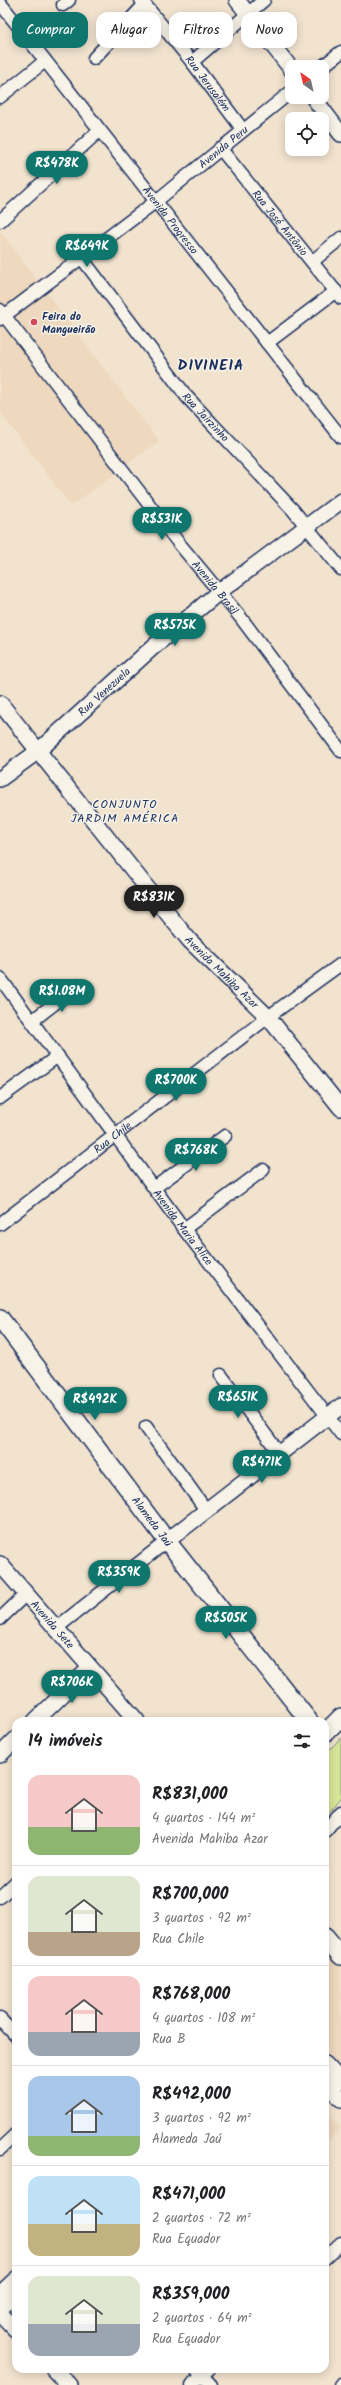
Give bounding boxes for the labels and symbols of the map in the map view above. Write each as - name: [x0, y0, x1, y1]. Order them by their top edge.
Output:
- street label: Rua Jerusalém: [180, 52, 235, 116]
- north arrow: [285, 60, 329, 104]
- street label: Avenida Peru: [195, 121, 253, 173]
- pin: R$478K: [24, 151, 90, 185]
- street label: Avenida Progresso: [137, 183, 202, 259]
- street label: Rua José Antônio: [247, 186, 312, 260]
- pin: R$649K: [54, 234, 120, 268]
- place label: Feira do Mangueirão: [42, 308, 96, 339]
- marker: Feira do Mangueirão: [29, 317, 39, 327]
- district label: DIVINEIA: [177, 354, 245, 378]
- street label: Rua Jairzinho: [177, 389, 233, 447]
- pin: R$531K: [129, 507, 195, 541]
- street label: Avenida Brasil: [187, 557, 243, 619]
- pin: R$575K: [142, 613, 208, 647]
- street label: Rua Venezuela: [74, 663, 135, 721]
- district label: CONJUNTO JARDIM AMÉRICA: [71, 795, 179, 828]
- pin: R$831K: [121, 885, 187, 919]
- street label: Avenida Mahiba Azar: [179, 932, 263, 1014]
- pin: R$1.08M: [25, 979, 99, 1013]
- pin: R$700K: [143, 1068, 209, 1102]
- street label: Rua Chile: [90, 1117, 136, 1159]
- pin: R$768K: [163, 1138, 229, 1172]
- street label: Avenida Maria Alice: [148, 1186, 217, 1270]
- pin: R$651K: [205, 1385, 271, 1419]
- pin: R$492K: [62, 1387, 128, 1421]
- pin: R$471K: [229, 1450, 295, 1484]
- street label: Alameda Jaú: [127, 1493, 177, 1552]
- pin: R$359K: [86, 1560, 152, 1594]
- street label: Avenida Sete: [25, 1596, 78, 1653]
- pin: R$505K: [193, 1606, 259, 1640]
- pin: R$706K: [39, 1670, 105, 1704]

